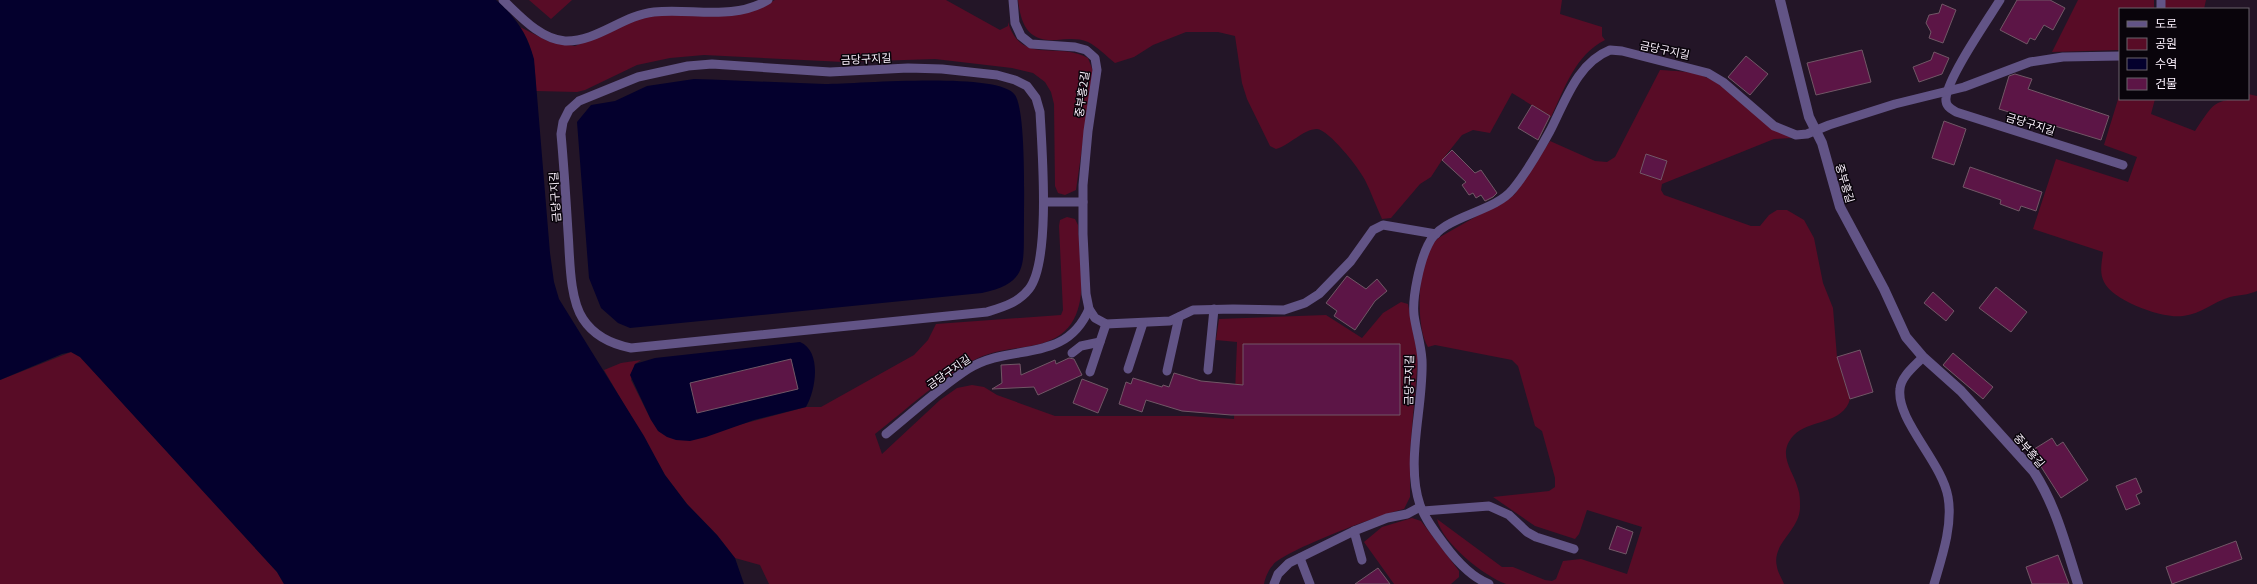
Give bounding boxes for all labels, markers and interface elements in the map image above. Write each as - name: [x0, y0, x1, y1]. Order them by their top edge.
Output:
- legend: [2119, 8, 2249, 100]
- text: 도로: [2155, 14, 2177, 31]
- text: 공원: [2155, 34, 2177, 51]
- street label: 금당구지길: [1639, 36, 1691, 62]
- street label: 금당구지길: [840, 49, 892, 67]
- text: 수역: [2155, 54, 2177, 71]
- street label: 중부흥2길: [1070, 70, 1092, 118]
- text: 건물: [2155, 74, 2177, 91]
- street label: 금당구지길: [2004, 108, 2058, 138]
- street label: 중부흥길: [1833, 161, 1859, 205]
- street label: 금당구지길: [544, 171, 564, 223]
- street label: 금당구지길: [923, 350, 973, 392]
- street label: 금당구지길: [1400, 355, 1416, 405]
- street label: 중부흥길: [2011, 429, 2049, 471]

